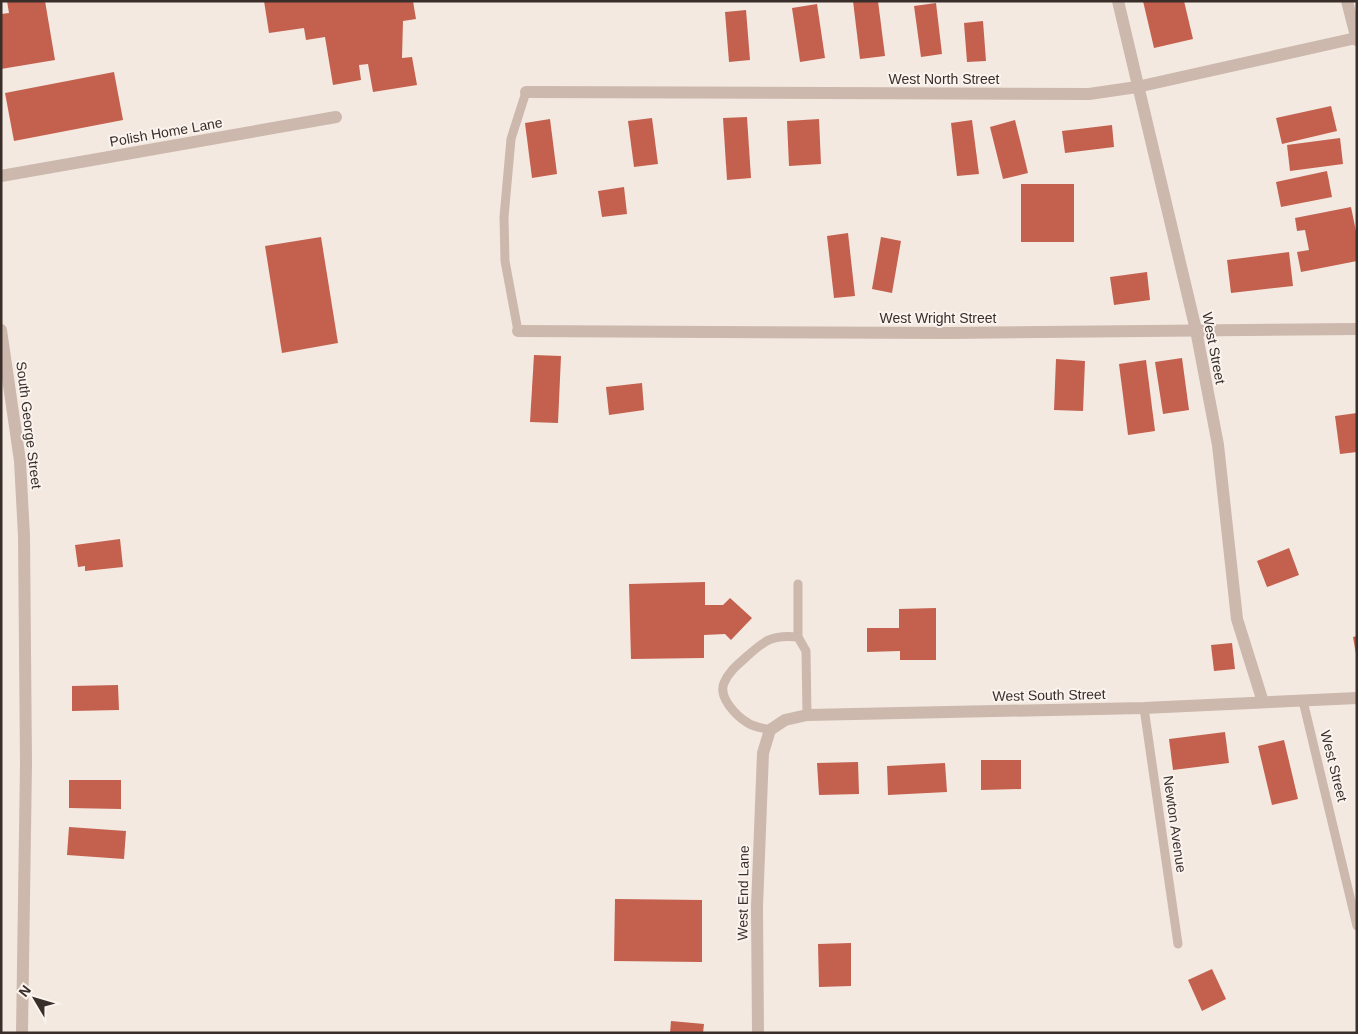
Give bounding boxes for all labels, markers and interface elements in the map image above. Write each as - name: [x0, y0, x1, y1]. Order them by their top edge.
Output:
- street label: West North Street: [888, 71, 1000, 87]
- street label: Polish Home Lane: [108, 114, 224, 150]
- street label: West Wright Street: [880, 310, 997, 326]
- street label: West Street: [1199, 311, 1229, 385]
- street label: South George Street: [13, 360, 45, 490]
- street label: West South Street: [992, 686, 1106, 704]
- street label: West Street: [1317, 729, 1351, 803]
- street label: Newton Avenue: [1160, 774, 1190, 874]
- street label: West End Lane: [734, 845, 752, 941]
- north arrow: [10, 974, 60, 1024]
- text: N: [15, 982, 34, 1000]

